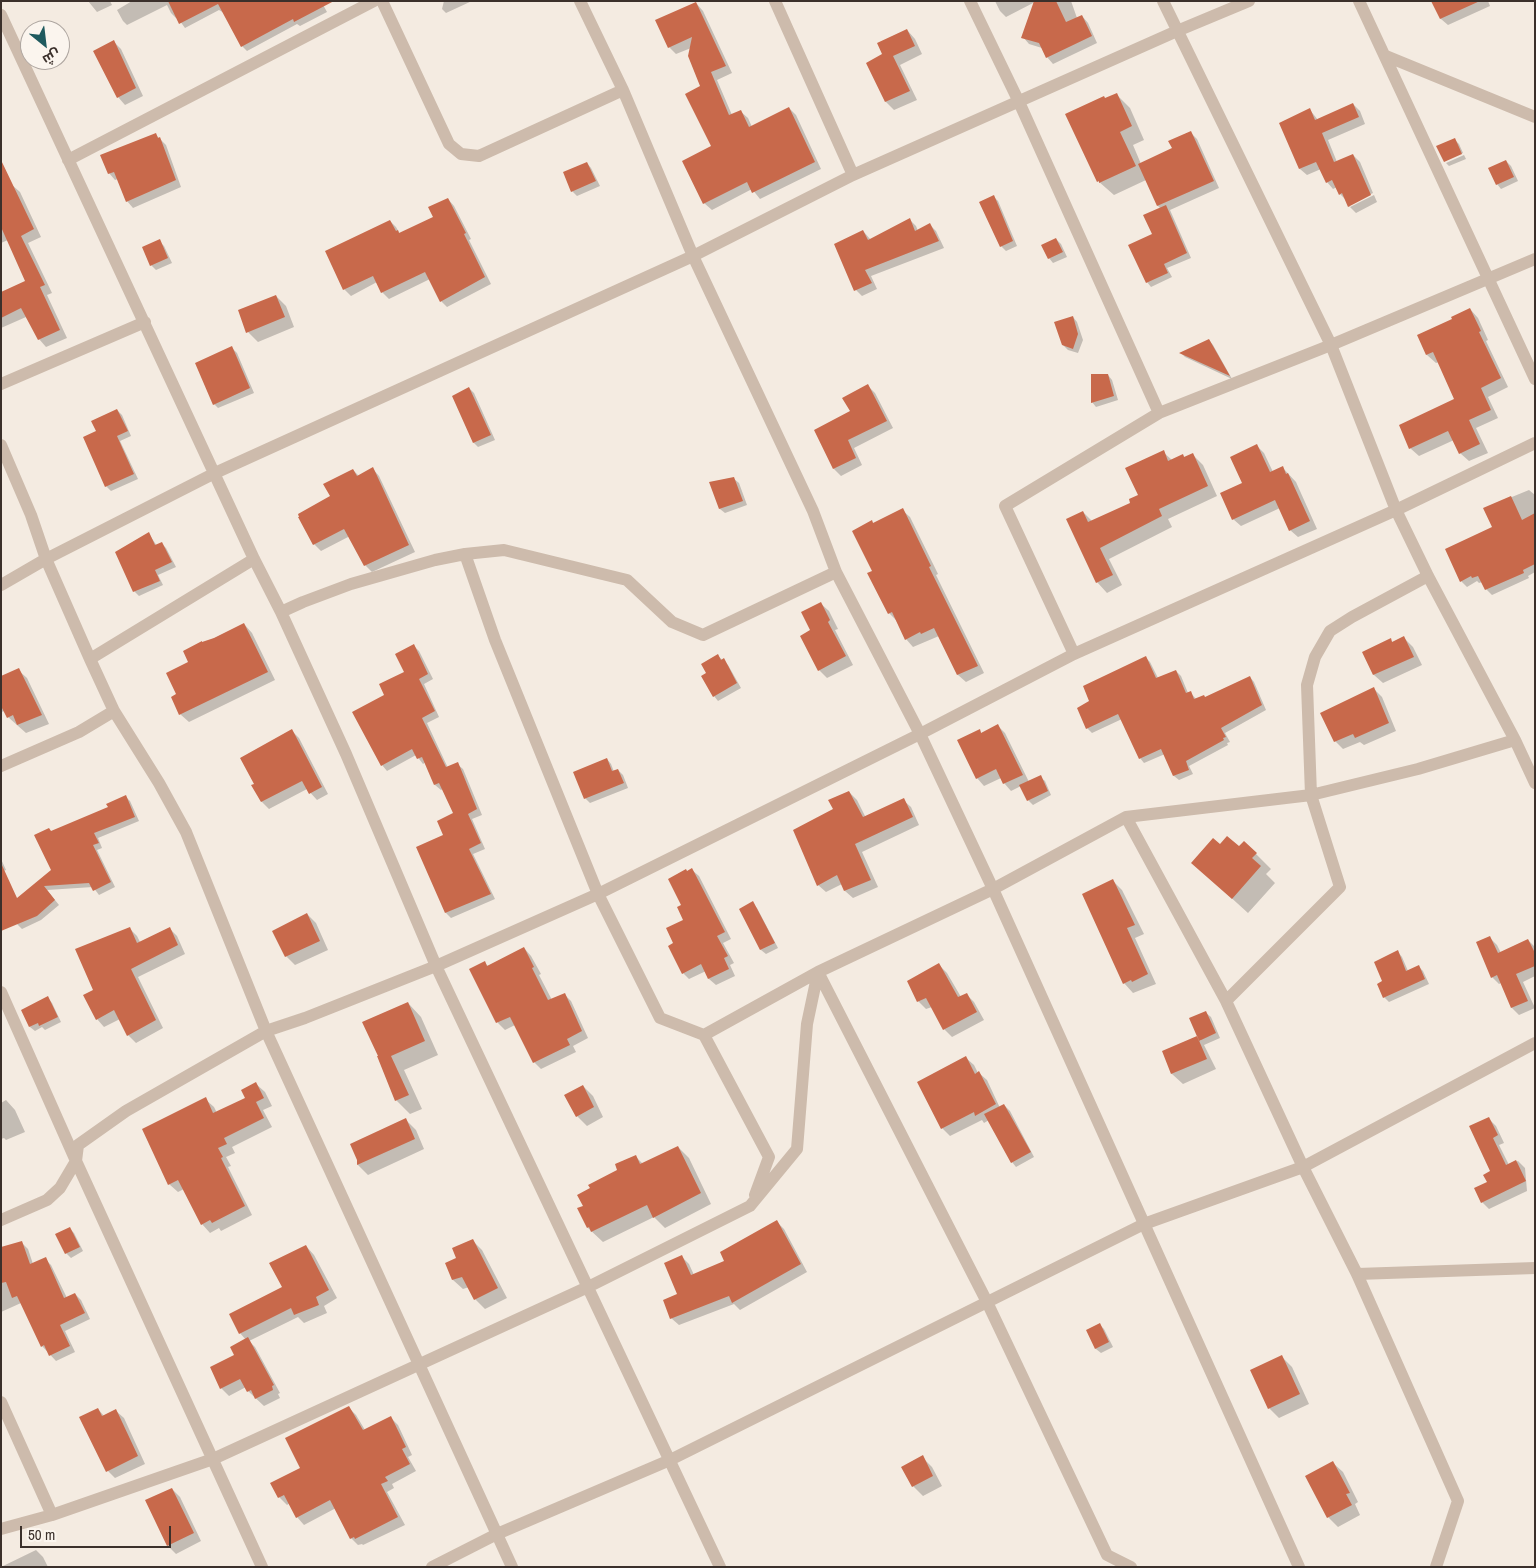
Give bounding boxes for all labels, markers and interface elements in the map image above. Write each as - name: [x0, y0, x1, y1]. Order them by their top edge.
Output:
- north arrow: [20, 20, 70, 70]
- text: ش: [40, 45, 64, 69]
- scale bar: [22, 1516, 174, 1548]
- text: 50 m: [28, 1524, 55, 1545]

